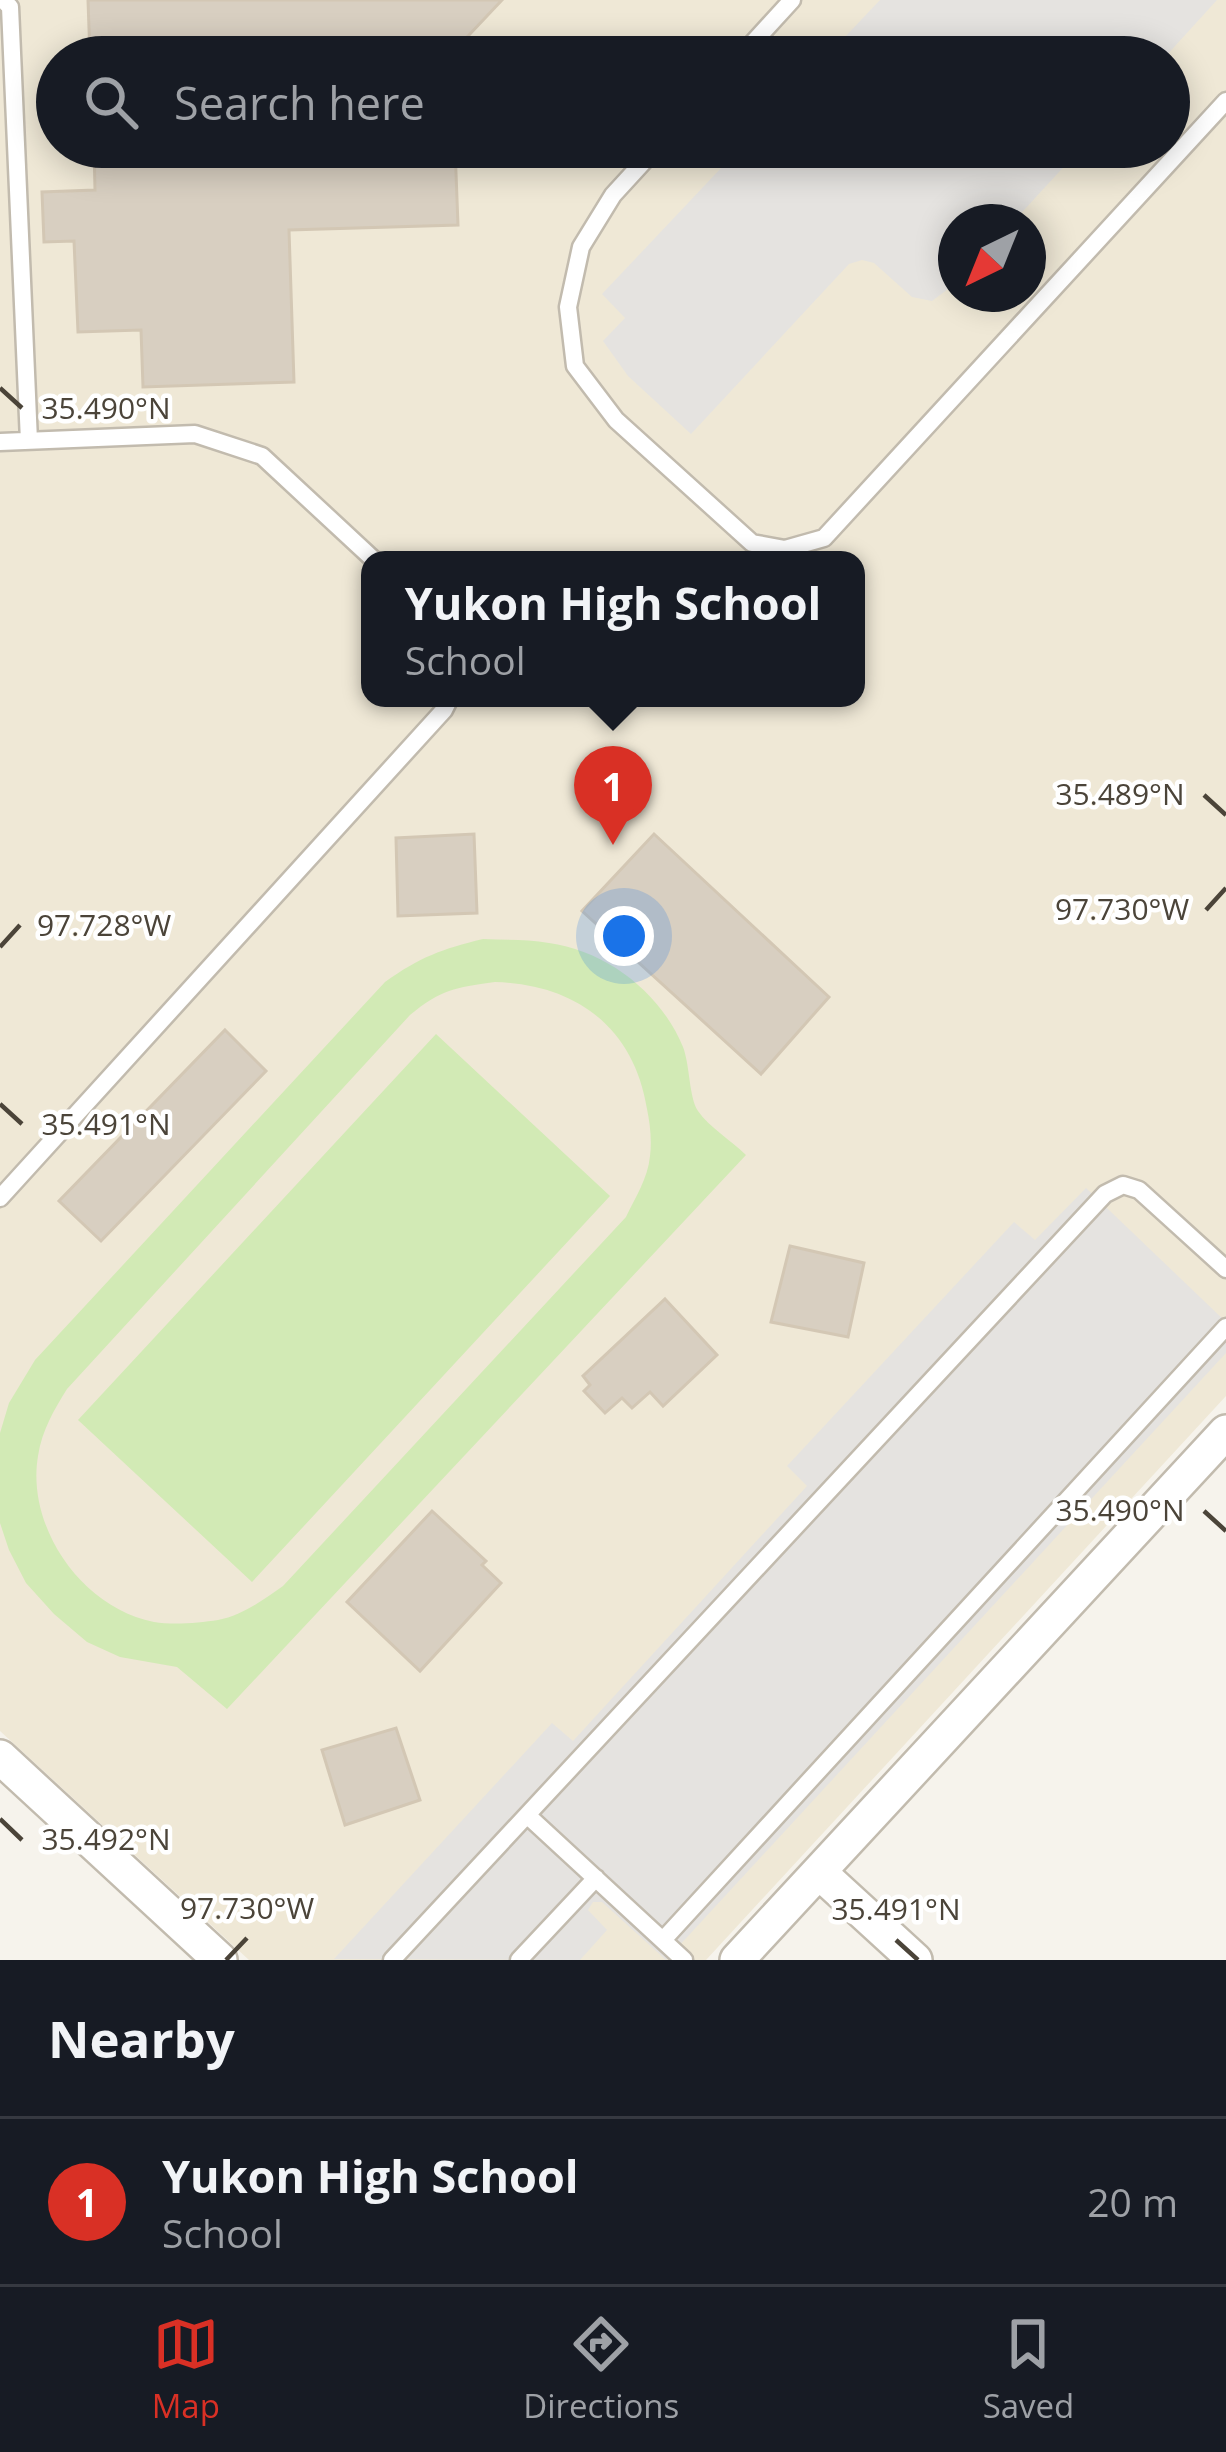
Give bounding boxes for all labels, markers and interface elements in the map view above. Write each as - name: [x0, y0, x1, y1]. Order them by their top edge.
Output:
- search box: [36, 36, 1190, 168]
- icon: search: [78, 69, 144, 135]
- text: Search here: [174, 72, 425, 133]
- north arrow: [938, 204, 1046, 312]
- text: 35.490°N: [41, 387, 171, 428]
- popup: [361, 551, 865, 707]
- text: Yukon High School: [405, 572, 821, 633]
- text: School: [405, 633, 526, 686]
- pin: 1: [574, 746, 652, 845]
- text: 35.489°N: [1055, 773, 1185, 814]
- text: 97.730°W: [1055, 888, 1189, 929]
- text: 97.728°W: [37, 904, 171, 945]
- your location: [594, 906, 654, 966]
- text: 35.491°N: [41, 1103, 171, 1144]
- text: 35.490°N: [1055, 1489, 1185, 1530]
- text: 35.492°N: [41, 1818, 171, 1859]
- text: 97.730°W: [180, 1887, 314, 1928]
- text: 35.491°N: [831, 1888, 961, 1929]
- text: Nearby: [48, 2003, 235, 2073]
- text: Yukon High School: [162, 2145, 579, 2206]
- text: 1: [76, 2175, 98, 2228]
- text: 20 m: [1087, 2175, 1178, 2228]
- text: School: [162, 2206, 283, 2259]
- tab: Map: [152, 2311, 220, 2428]
- tab: Directions: [523, 2311, 679, 2428]
- tab: Saved: [983, 2311, 1074, 2428]

